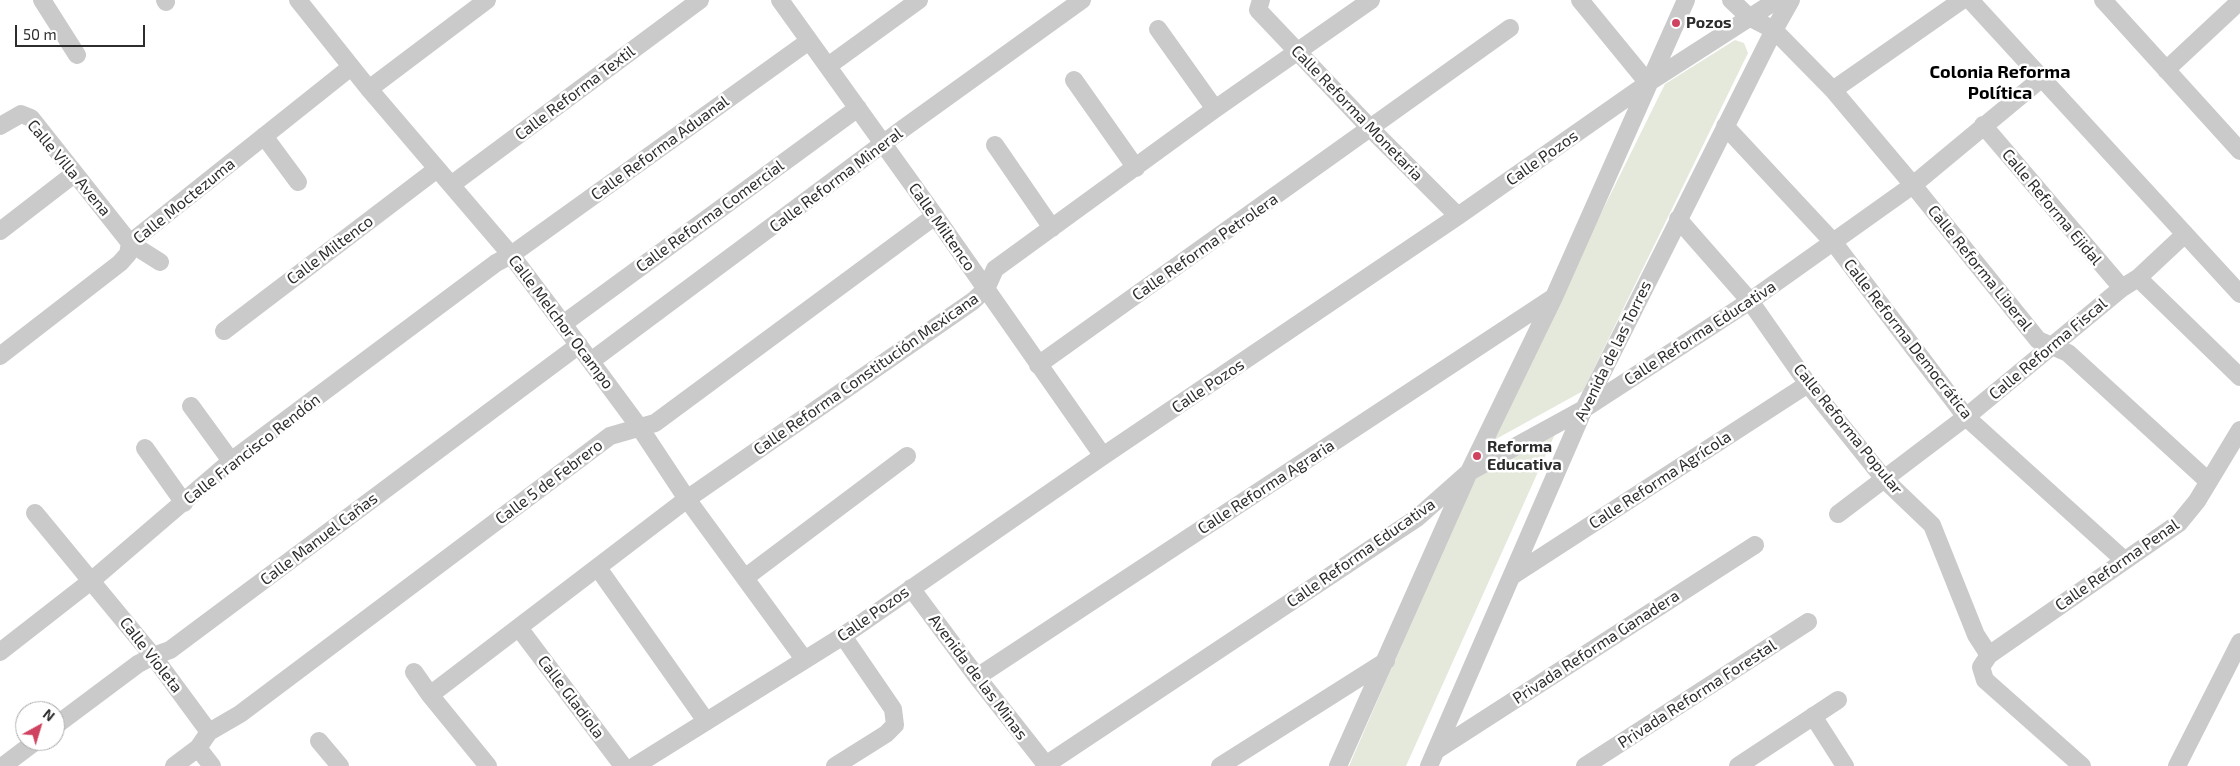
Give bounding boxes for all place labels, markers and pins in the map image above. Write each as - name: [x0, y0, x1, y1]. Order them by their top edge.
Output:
- place label: Pozos: [1686, 13, 1732, 33]
- marker: Pozos: [1670, 17, 1682, 29]
- place label: Reforma Educativa: [1487, 437, 1562, 475]
- marker: Reforma Educativa: [1471, 450, 1483, 462]

